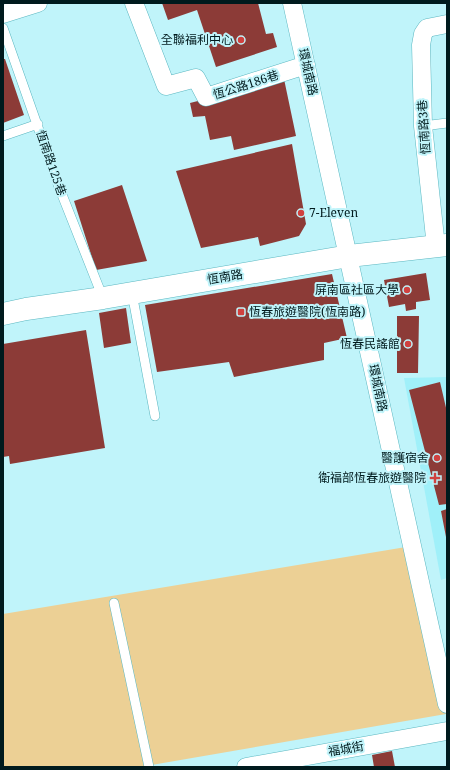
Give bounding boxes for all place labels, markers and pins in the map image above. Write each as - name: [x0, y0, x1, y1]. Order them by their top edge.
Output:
- place label: 全聯福利中心: [161, 31, 233, 48]
- marker: 全聯福利中心: [236, 35, 246, 45]
- place label: 7-Eleven: [309, 204, 358, 221]
- marker: 7-Eleven: [296, 208, 306, 218]
- place label: 屏南區社區大學: [315, 281, 399, 298]
- marker: 屏南區社區大學: [402, 285, 412, 295]
- place label: 恆春旅遊醫院(恆南路): [249, 303, 365, 320]
- marker: 恆春旅遊醫院(恆南路): [236, 307, 246, 317]
- place label: 恆春民謠館: [340, 335, 400, 352]
- marker: 恆春民謠館: [403, 339, 413, 349]
- place label: 醫護宿舍: [381, 449, 429, 466]
- marker: 醫護宿舍: [432, 453, 442, 463]
- place label: 衛福部恆春旅遊醫院: [318, 469, 426, 486]
- marker: 衛福部恆春旅遊醫院: [429, 472, 441, 484]

